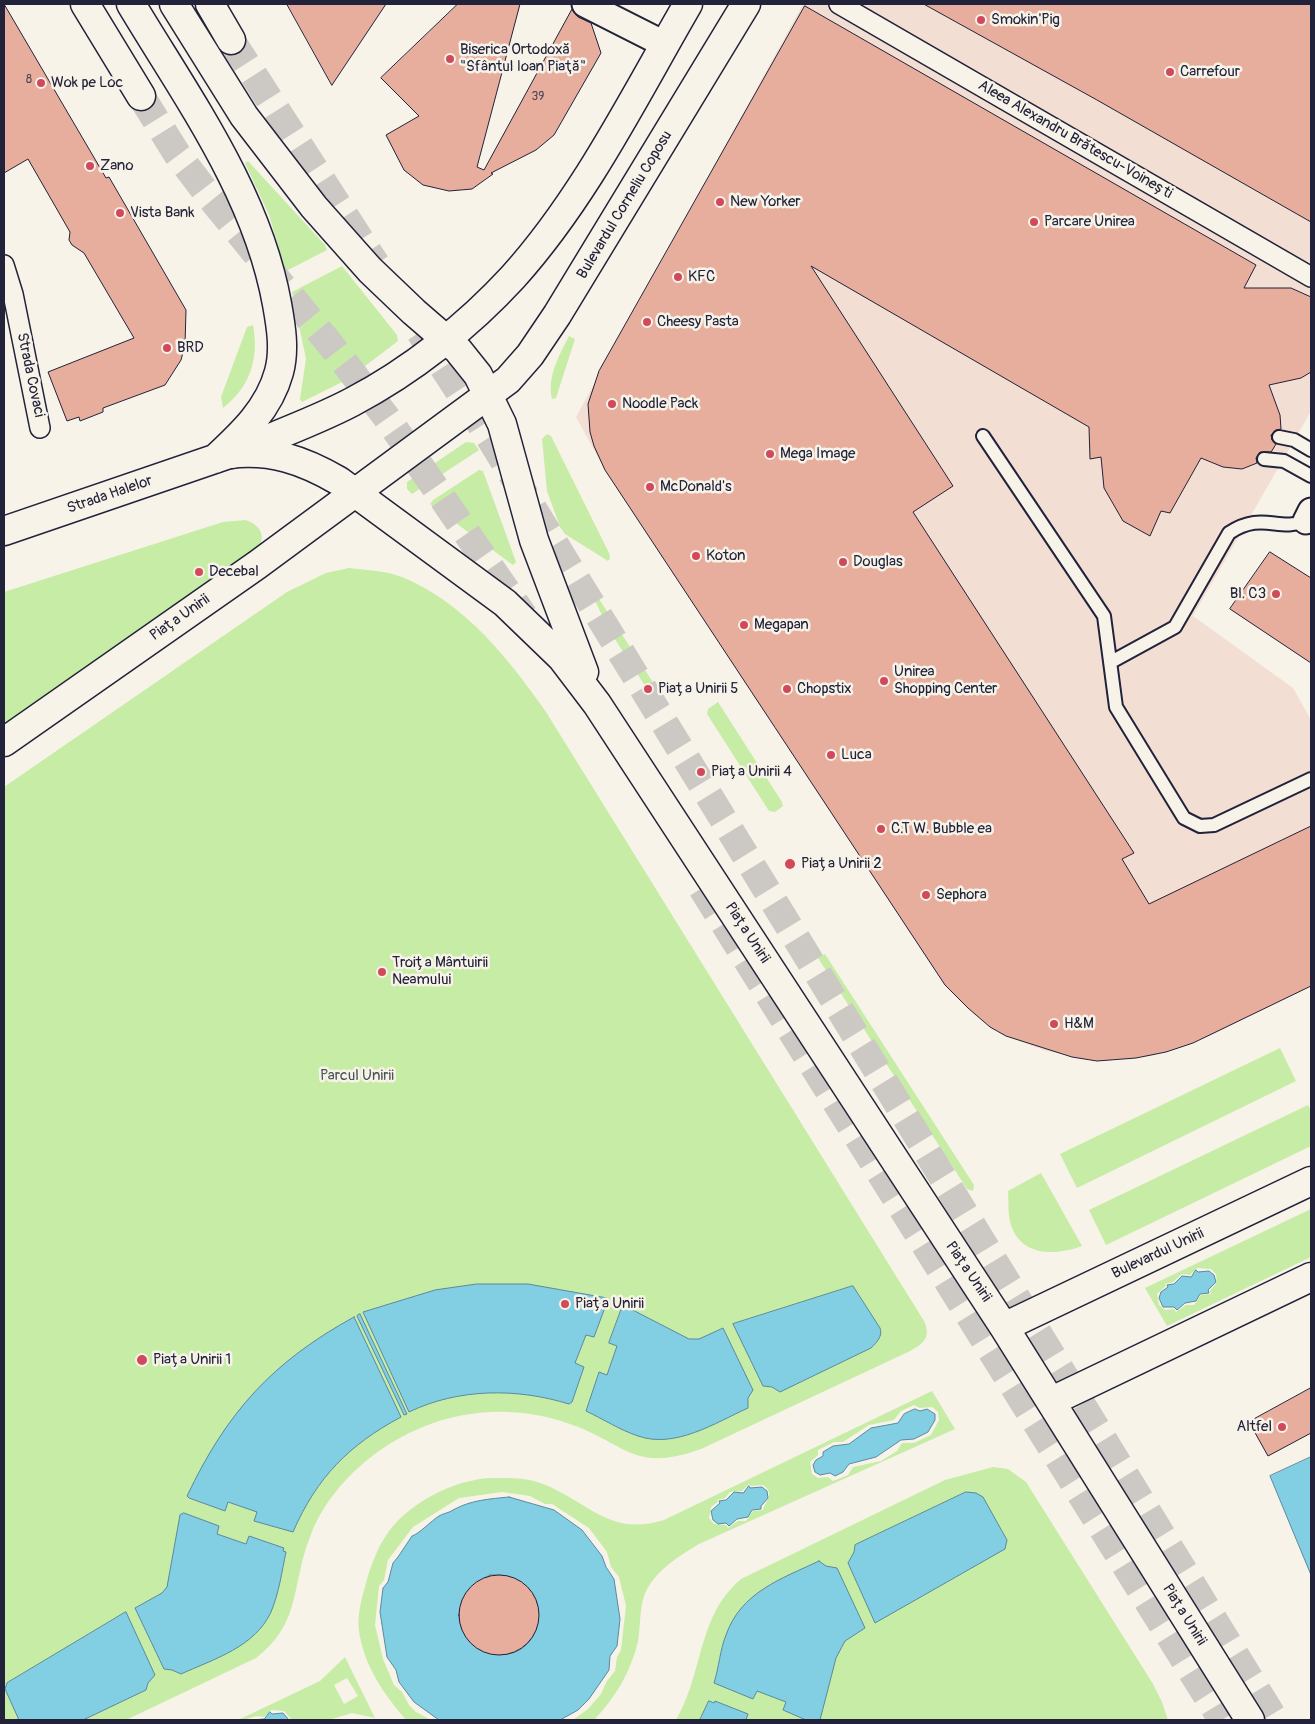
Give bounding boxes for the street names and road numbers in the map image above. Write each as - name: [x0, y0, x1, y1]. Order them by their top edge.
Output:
- street label: Aleea Alexandru Brătescu-Voinești: [975, 77, 1175, 203]
- street label: Bulevardul Corneliu Coposu: [574, 128, 676, 282]
- street label: Strada Covaci: [12, 331, 48, 419]
- street label: Strada Halelor: [65, 472, 155, 518]
- street label: Piața Unirii: [147, 591, 213, 645]
- street label: Piața Unirii: [721, 899, 773, 967]
- street label: Bulevardul Unirii: [1109, 1225, 1207, 1283]
- street label: Piața Unirii: [941, 1238, 995, 1306]
- street label: Piața Unirii: [1158, 1581, 1210, 1649]

